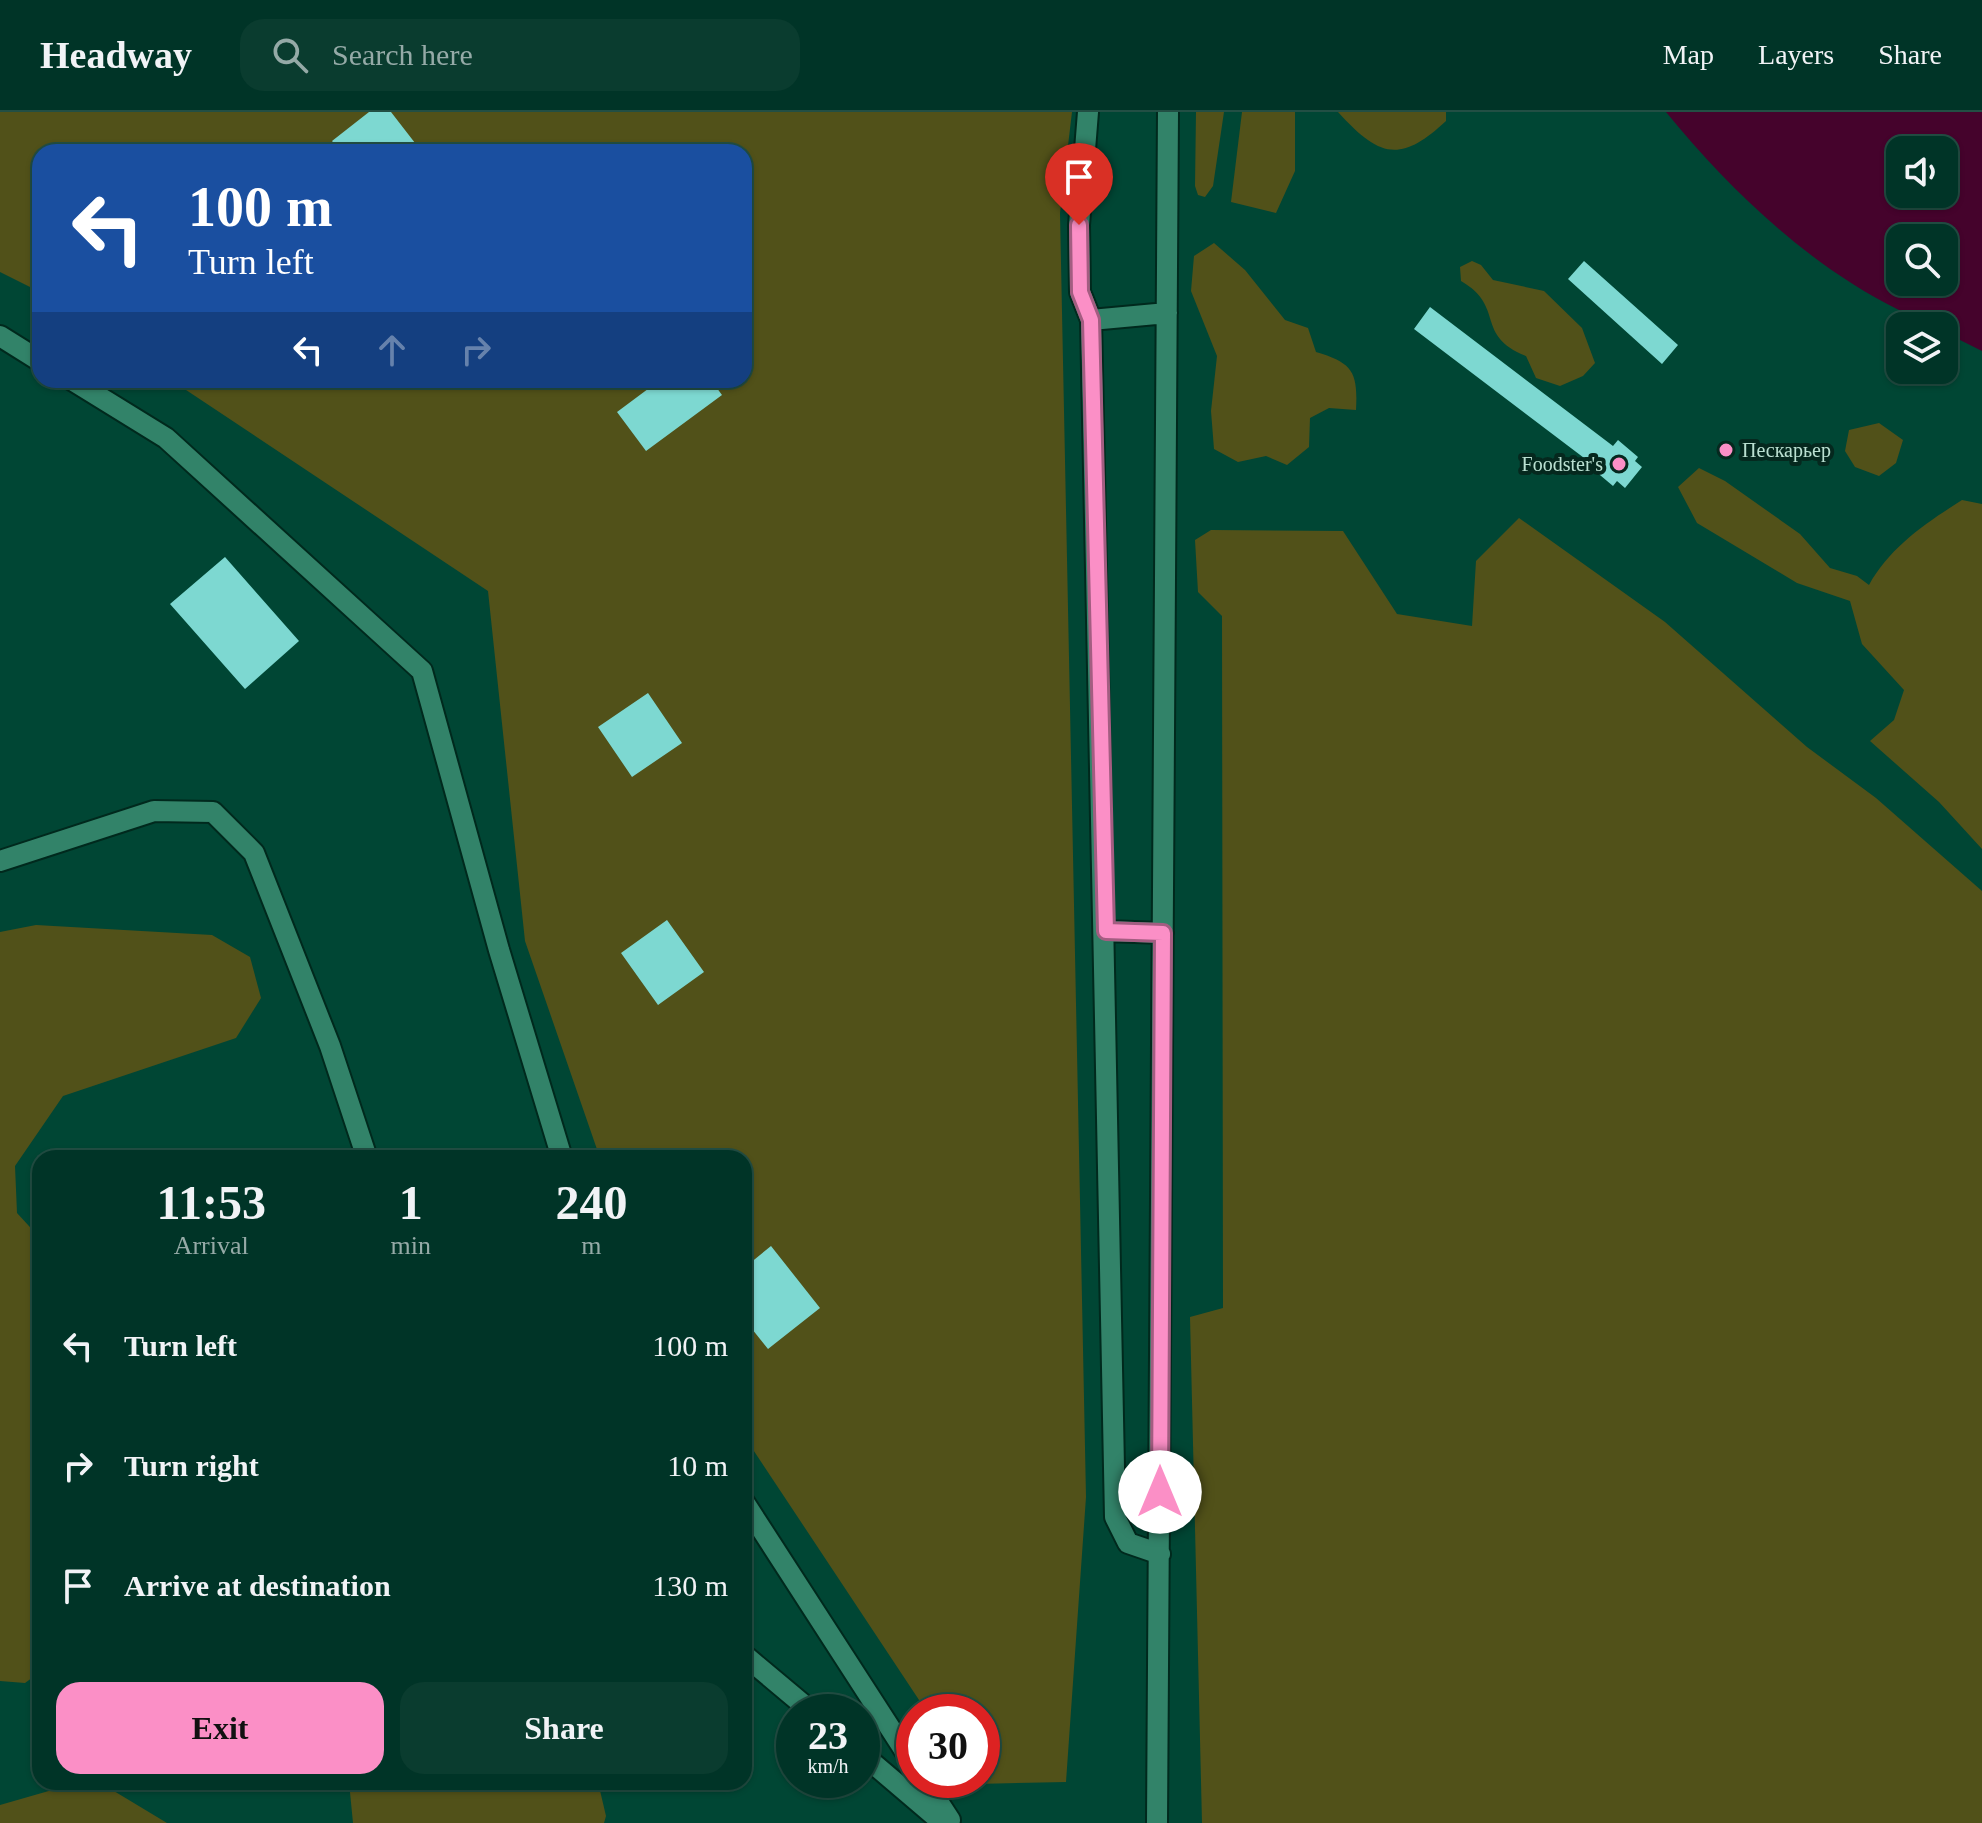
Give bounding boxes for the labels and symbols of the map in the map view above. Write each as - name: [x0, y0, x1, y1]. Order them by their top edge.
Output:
- pin: [1045, 143, 1113, 225]
- place label: Пескарьер: [1742, 439, 1831, 462]
- marker: Пескарьер: [1717, 441, 1735, 459]
- place label: Foodster's: [1522, 453, 1603, 475]
- marker: Foodster's: [1610, 455, 1628, 473]
- position arrow: [1118, 1450, 1202, 1534]
- speed limit sign: 30: [896, 1694, 1000, 1798]

